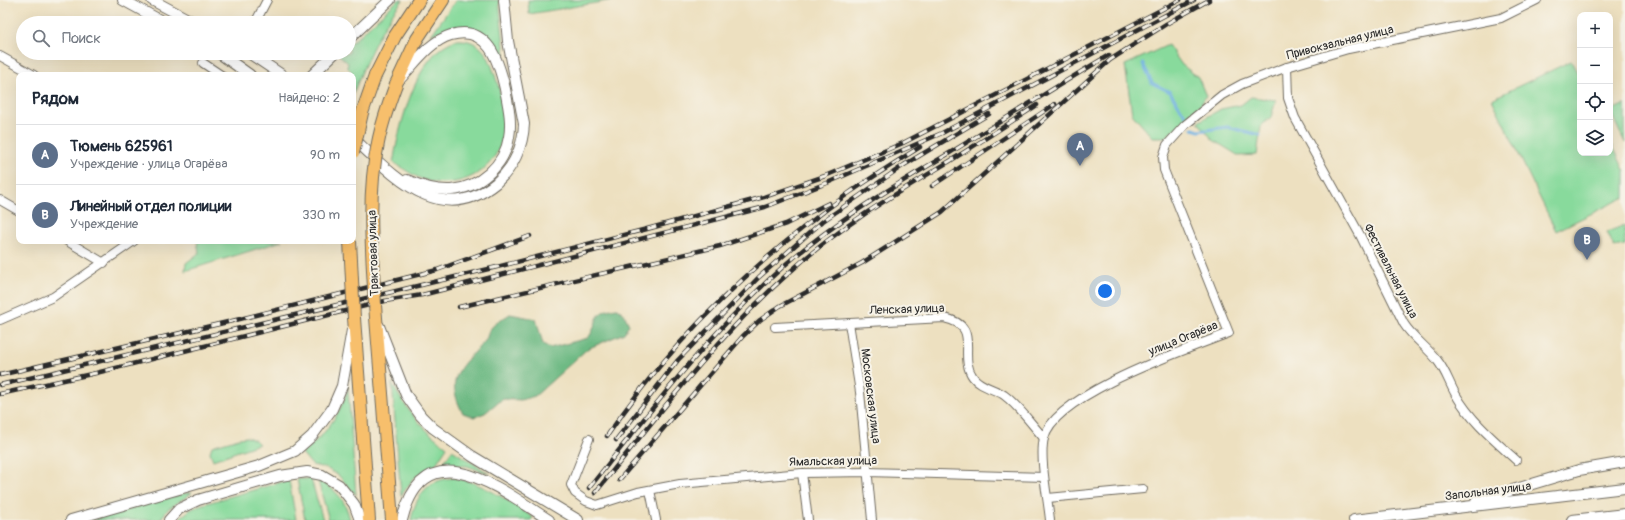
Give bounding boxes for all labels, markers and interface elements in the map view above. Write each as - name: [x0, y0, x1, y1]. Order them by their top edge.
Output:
- map controls: [1577, 12, 1613, 156]
- button: +: [1577, 12, 1613, 48]
- search box: [16, 16, 356, 60]
- street label: Привокзальная улица: [1285, 22, 1396, 63]
- icon: search: [30, 27, 52, 49]
- text: Поиск: [62, 29, 101, 48]
- button: −: [1577, 48, 1613, 84]
- button: locate: [1577, 84, 1613, 120]
- text: Рядом: [32, 88, 79, 109]
- text: Найдено: 2: [278, 90, 340, 106]
- button: layers: [1577, 120, 1613, 156]
- pin: A: [1067, 133, 1093, 166]
- text: Тюмень 625961: [70, 137, 173, 156]
- text: A: [41, 147, 49, 163]
- text: 90 m: [310, 147, 340, 163]
- text: Учреждение · улица Огарёва: [70, 156, 227, 172]
- text: Линейный отдел полиции: [70, 197, 231, 216]
- text: B: [41, 207, 49, 223]
- text: 330 m: [302, 207, 340, 223]
- street label: Трактовая улица: [364, 209, 382, 296]
- text: Учреждение: [70, 216, 138, 232]
- street label: Фестивальная улица: [1360, 221, 1421, 321]
- pin: B: [1574, 227, 1600, 260]
- your location: [1095, 281, 1115, 301]
- street label: Ленская улица: [868, 301, 945, 318]
- street label: улица Огарёва: [1145, 318, 1220, 360]
- street label: Московская улица: [857, 348, 884, 445]
- street label: Ямальская улица: [789, 453, 878, 470]
- street label: Запольная улица: [1444, 479, 1532, 504]

